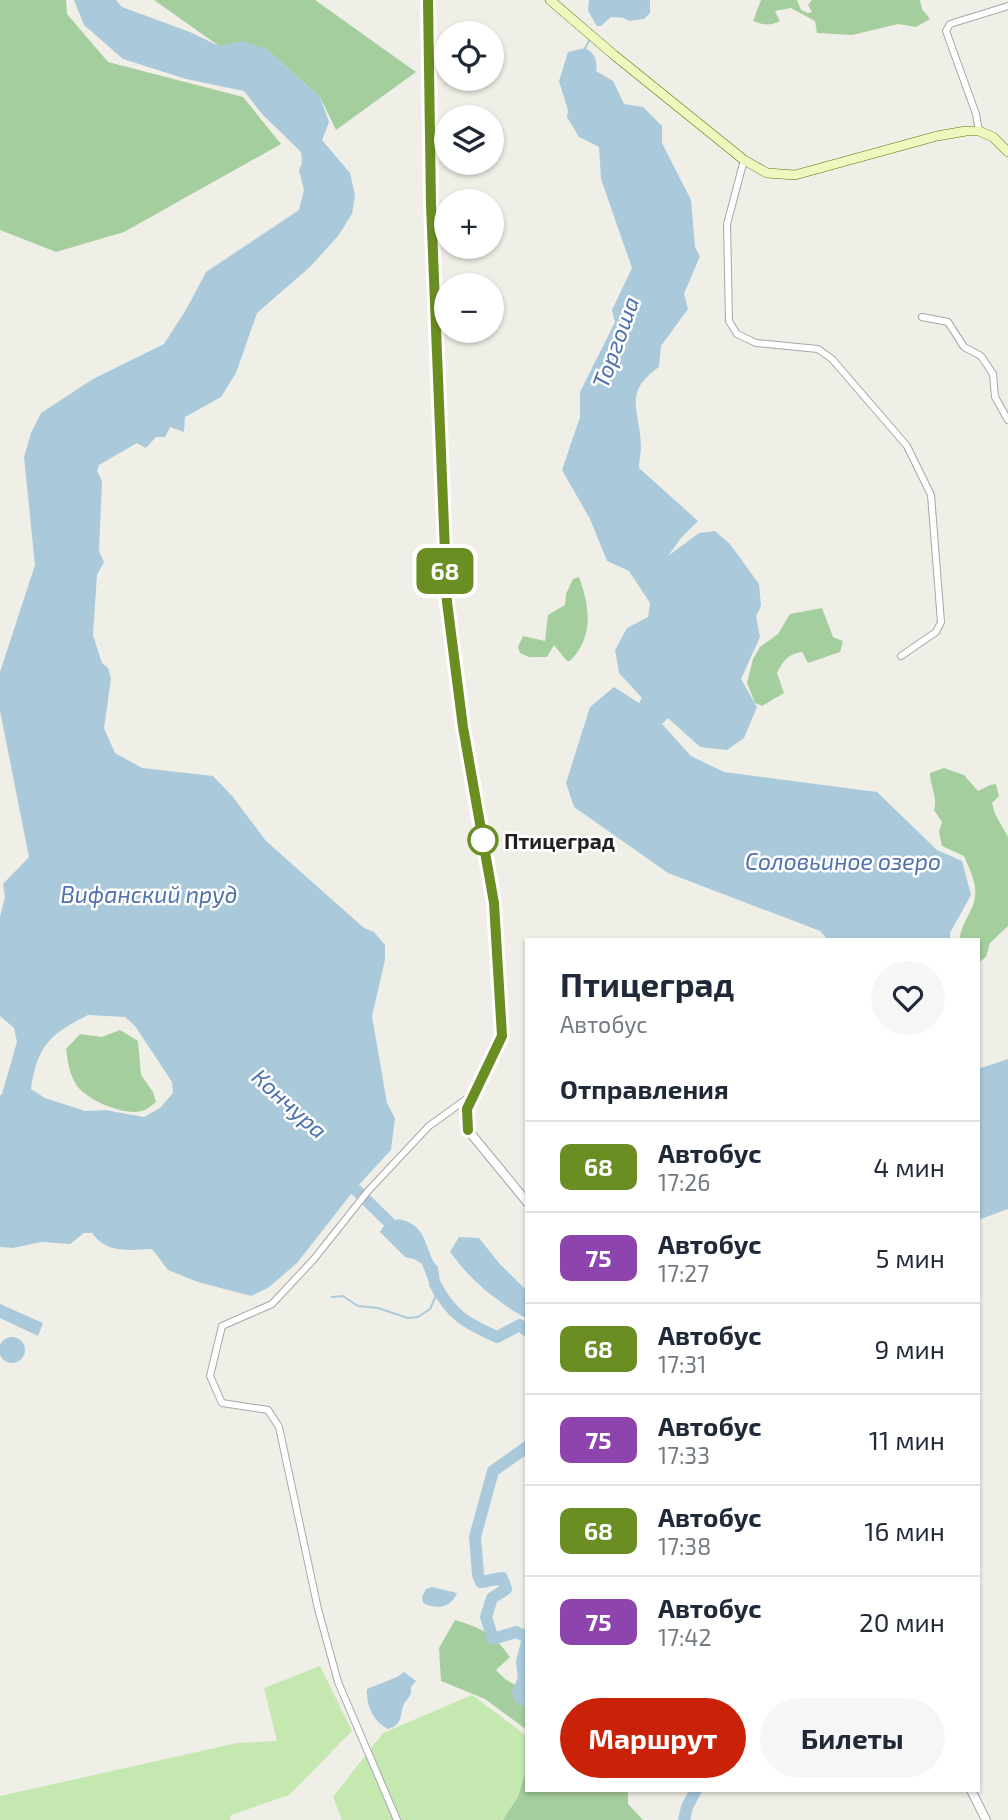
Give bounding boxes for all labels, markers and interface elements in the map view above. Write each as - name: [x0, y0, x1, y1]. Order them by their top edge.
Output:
- map controls: [434, 21, 504, 343]
- button: locate: [434, 21, 504, 91]
- button: layers: [434, 105, 504, 175]
- button: +: [434, 189, 504, 259]
- button: −: [434, 273, 504, 343]
- water label: Торгоша: [586, 293, 644, 391]
- line badge: 68: [414, 548, 476, 594]
- text: 68: [430, 556, 460, 585]
- marker: Птицеград: [468, 825, 498, 855]
- place label: Птицеград: [504, 828, 615, 853]
- water label: Соловьиное озеро: [745, 847, 941, 875]
- water label: Вифанский пруд: [60, 880, 238, 908]
- button: heart: [871, 961, 945, 1035]
- text: Птицеград: [560, 964, 734, 1004]
- text: Автобус: [560, 1010, 648, 1038]
- water label: Кончура: [247, 1062, 333, 1144]
- text: Отправления: [560, 1073, 729, 1104]
- text: Автобус: [658, 1137, 761, 1168]
- text: 4 мин: [873, 1151, 945, 1182]
- text: 68: [584, 1152, 613, 1181]
- text: 17:26: [658, 1168, 710, 1196]
- text: Автобус: [658, 1228, 761, 1259]
- text: 5 мин: [875, 1242, 945, 1273]
- text: 75: [586, 1243, 611, 1272]
- text: 17:27: [658, 1259, 709, 1287]
- text: Автобус: [658, 1319, 761, 1350]
- text: 9 мин: [874, 1333, 945, 1364]
- text: 68: [584, 1334, 613, 1363]
- text: 17:31: [658, 1350, 706, 1378]
- text: Автобус: [658, 1410, 761, 1441]
- text: 11 мин: [869, 1424, 945, 1455]
- text: 75: [586, 1425, 611, 1454]
- text: 17:33: [658, 1441, 710, 1469]
- text: Автобус: [658, 1501, 761, 1532]
- text: 16 мин: [864, 1515, 945, 1546]
- text: 68: [584, 1516, 613, 1545]
- text: 17:38: [658, 1532, 711, 1560]
- text: Автобус: [658, 1592, 761, 1623]
- text: 20 мин: [859, 1606, 945, 1637]
- text: 75: [586, 1607, 611, 1636]
- text: 17:42: [658, 1623, 711, 1651]
- button: Маршрут: [560, 1698, 746, 1778]
- button: Билеты: [760, 1698, 945, 1778]

